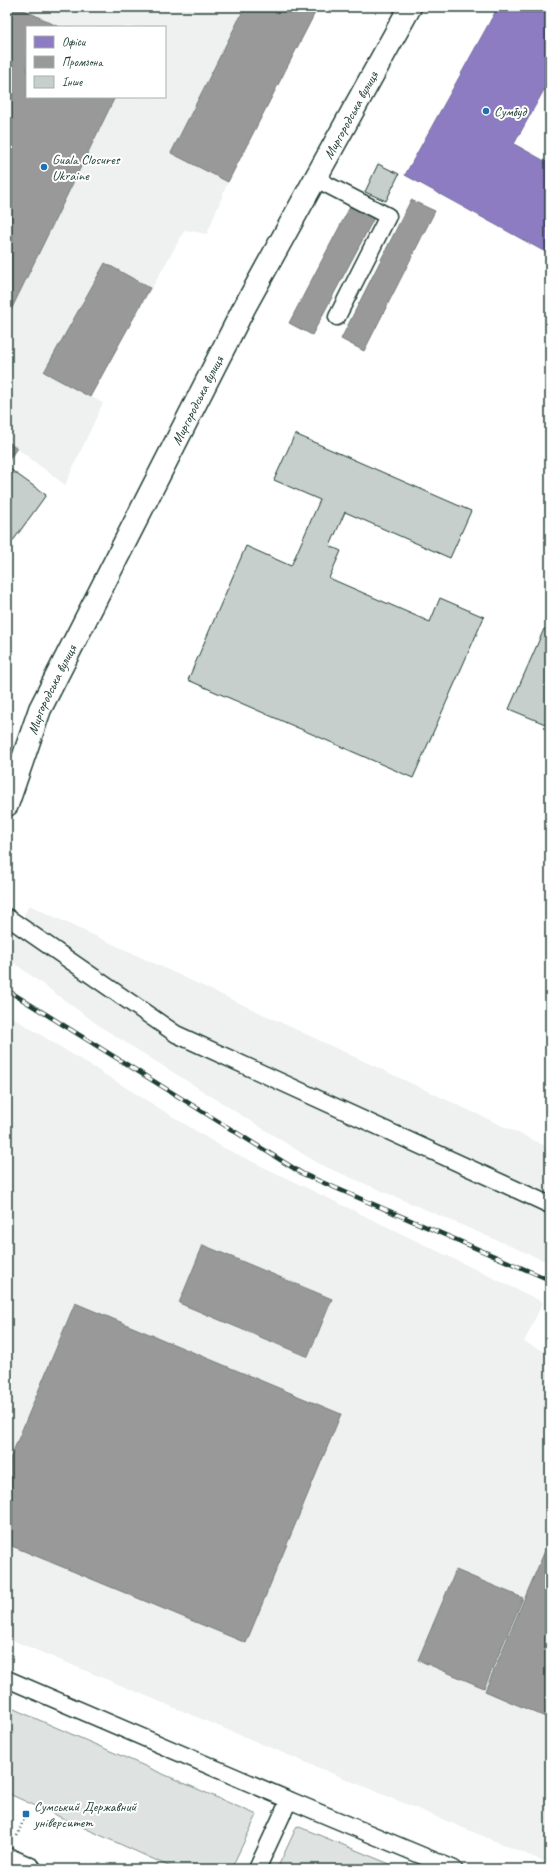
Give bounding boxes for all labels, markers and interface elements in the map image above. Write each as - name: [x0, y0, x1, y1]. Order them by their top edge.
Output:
- legend: [26, 26, 166, 98]
- text: Офіси: [62, 34, 87, 50]
- text: Промзона: [62, 54, 104, 70]
- street label: Миргородська вулиця: [320, 67, 382, 162]
- text: Інше: [62, 74, 83, 90]
- place label: Сумбуд: [494, 103, 527, 120]
- marker: Сумбуд: [481, 106, 491, 116]
- place label: Guala Closures Ukraine: [52, 151, 121, 184]
- marker: Guala Closures Ukraine: [39, 162, 49, 172]
- street label: Миргородська вулиця: [168, 352, 228, 448]
- street label: Миргородська вулиця: [24, 641, 81, 737]
- place label: Сумський Державний університет: [33, 1798, 137, 1831]
- marker: Сумський Державний університет: [21, 1809, 31, 1819]

